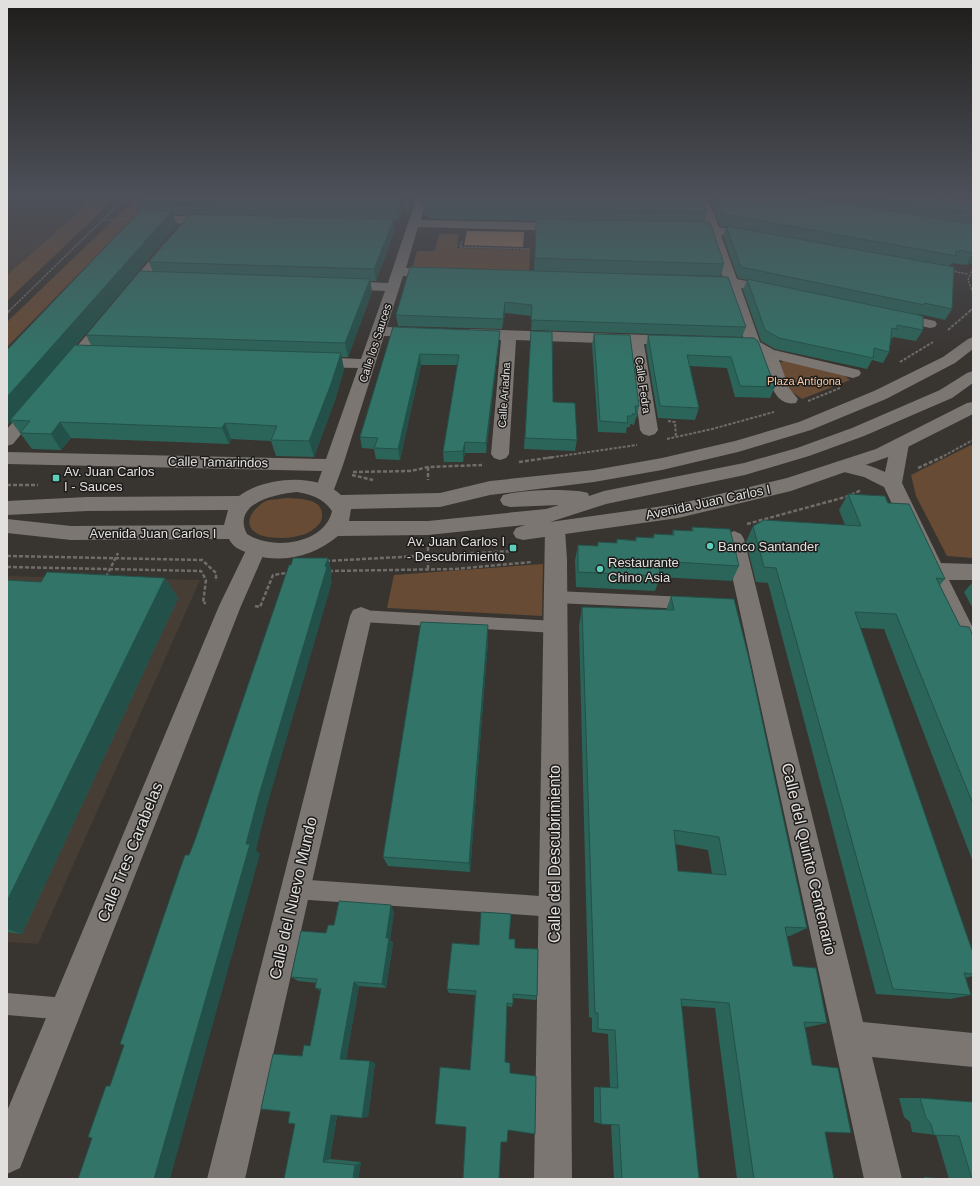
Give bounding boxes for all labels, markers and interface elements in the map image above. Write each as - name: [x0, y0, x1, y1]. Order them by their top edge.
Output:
- street label: Calle los Sauces: [357, 302, 394, 384]
- street label: Calle Fedra: [633, 356, 653, 415]
- street label: Calle Ariadna: [496, 361, 512, 428]
- park label: Plaza Antígona: [767, 375, 842, 387]
- street label: Calle Tamarindos: [168, 454, 269, 470]
- place label: Av. Juan Carlos I - Sauces: [64, 464, 155, 494]
- marker: Av. Juan Carlos I - Sauces: [51, 473, 61, 483]
- street label: Avenida Juan Carlos I: [644, 481, 772, 523]
- street label: Avenida Juan Carlos I: [90, 526, 216, 541]
- place label: Av. Juan Carlos I - Descubrimiento: [407, 534, 505, 564]
- place label: Banco Santander: [718, 539, 819, 554]
- marker: Banco Santander: [705, 541, 715, 551]
- marker: Av. Juan Carlos I - Descubrimiento: [508, 543, 518, 553]
- place label: Restaurante Chino Asia: [608, 555, 679, 585]
- marker: Restaurante Chino Asia: [595, 564, 605, 574]
- street label: Calle del Quinto Centenario: [779, 761, 839, 957]
- street label: Calle del Descubrimiento: [546, 765, 563, 943]
- street label: Calle Tres Carabelas: [94, 780, 166, 924]
- street label: Calle del Nuevo Mundo: [266, 815, 320, 981]

